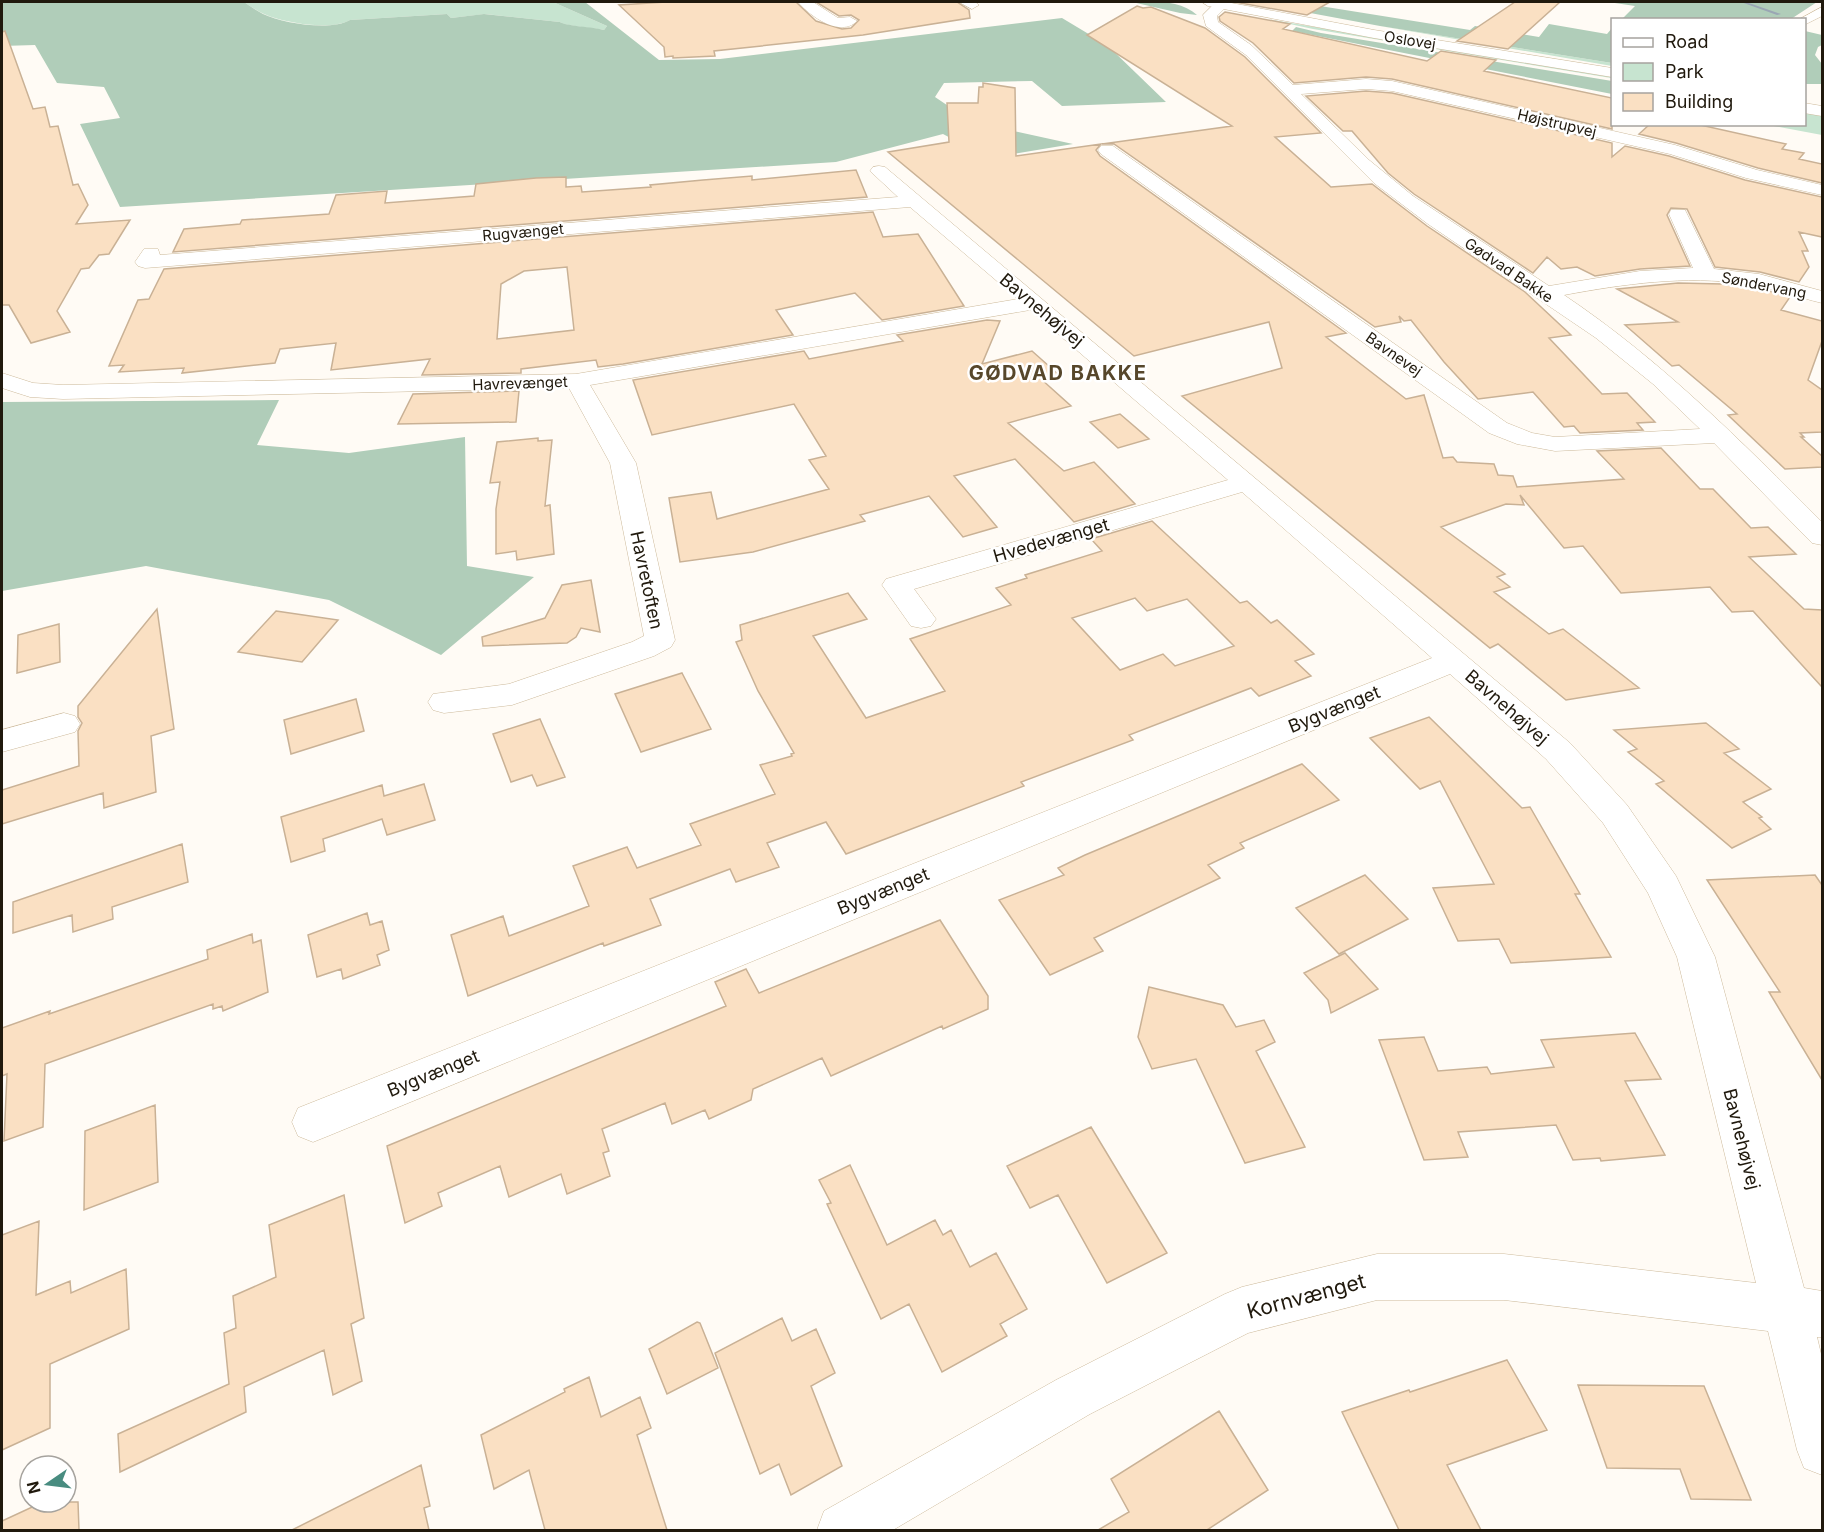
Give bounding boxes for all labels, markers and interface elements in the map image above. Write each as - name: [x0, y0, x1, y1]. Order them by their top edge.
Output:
- legend: [1611, 18, 1806, 126]
- street label: Oslovej: [1383, 27, 1437, 53]
- text: Road: [1665, 31, 1708, 52]
- text: Park: [1665, 61, 1704, 82]
- text: Building: [1665, 91, 1733, 112]
- street label: Højstrupvej: [1516, 105, 1598, 141]
- street label: Rugvænget: [482, 219, 565, 245]
- street label: Gødvad Bakke: [1461, 233, 1557, 307]
- street label: Søndervang: [1720, 267, 1808, 303]
- street label: Bavnehøjvej: [996, 269, 1088, 351]
- street label: Bavnevej: [1362, 328, 1426, 380]
- district label: GØDVAD BAKKE: [969, 361, 1147, 385]
- street label: Havrevænget: [472, 372, 568, 394]
- street label: Hvedevænget: [991, 513, 1111, 567]
- street label: Havretoften: [626, 529, 668, 631]
- street label: Bavnehøjvej: [1461, 665, 1553, 749]
- street label: Bygvænget: [1285, 681, 1383, 737]
- street label: Bygvænget: [834, 863, 932, 919]
- street label: Bygvænget: [384, 1045, 482, 1101]
- street label: Bavnehøjvej: [1719, 1086, 1765, 1192]
- street label: Kornvænget: [1244, 1268, 1368, 1324]
- north arrow: [18, 1454, 78, 1514]
- text: N: [22, 1479, 45, 1496]

